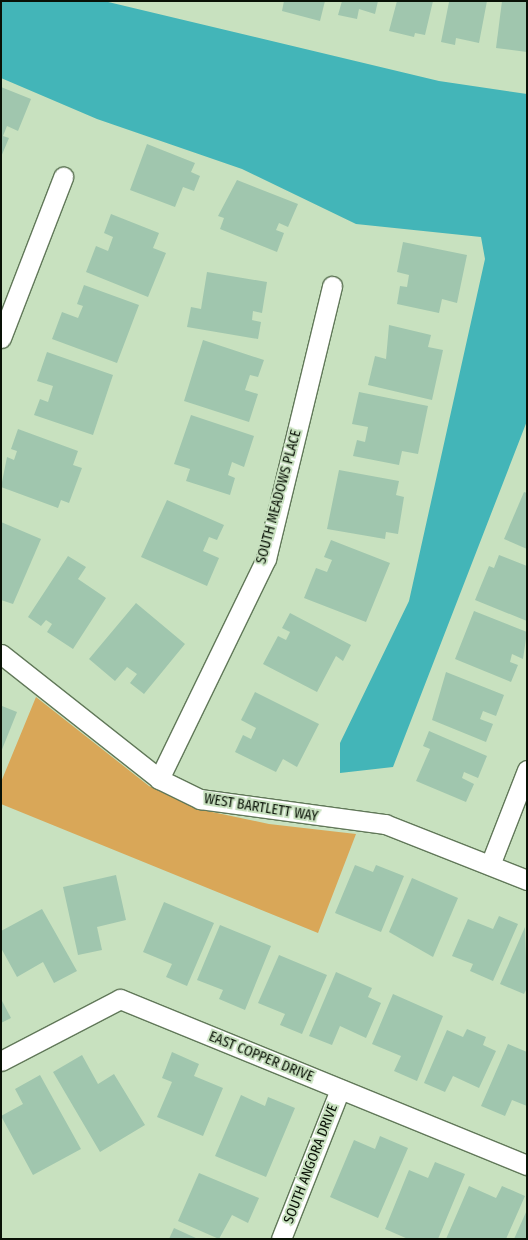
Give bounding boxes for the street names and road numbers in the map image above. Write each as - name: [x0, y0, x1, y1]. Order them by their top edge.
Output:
- street label: SOUTH MEADOWS PLACE: [253, 428, 305, 566]
- street label: WEST BARTLETT WAY: [203, 791, 319, 825]
- street label: EAST COPPER DRIVE: [206, 1028, 316, 1086]
- street label: SOUTH ANGORA DRIVE: [281, 1102, 341, 1226]

